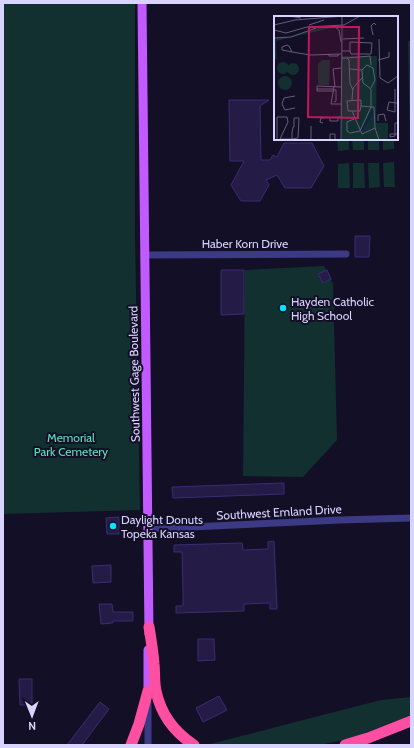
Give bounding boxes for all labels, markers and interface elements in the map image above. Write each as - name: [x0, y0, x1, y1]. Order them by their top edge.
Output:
- inset map: [274, 16, 398, 140]
- street label: Haber Korn Drive: [202, 236, 288, 251]
- place label: Hayden Catholic High School: [291, 294, 375, 323]
- marker: Hayden Catholic High School: [278, 303, 288, 313]
- street label: Southwest Gage Boulevard: [125, 306, 143, 442]
- park label: Memorial Park Cemetery: [34, 430, 108, 459]
- street label: Southwest Emland Drive: [216, 501, 342, 523]
- place label: Daylight Donuts Topeka Kansas: [121, 512, 203, 541]
- marker: Daylight Donuts Topeka Kansas: [108, 521, 118, 531]
- north arrow: [12, 696, 52, 736]
- text: N: [28, 719, 36, 733]

